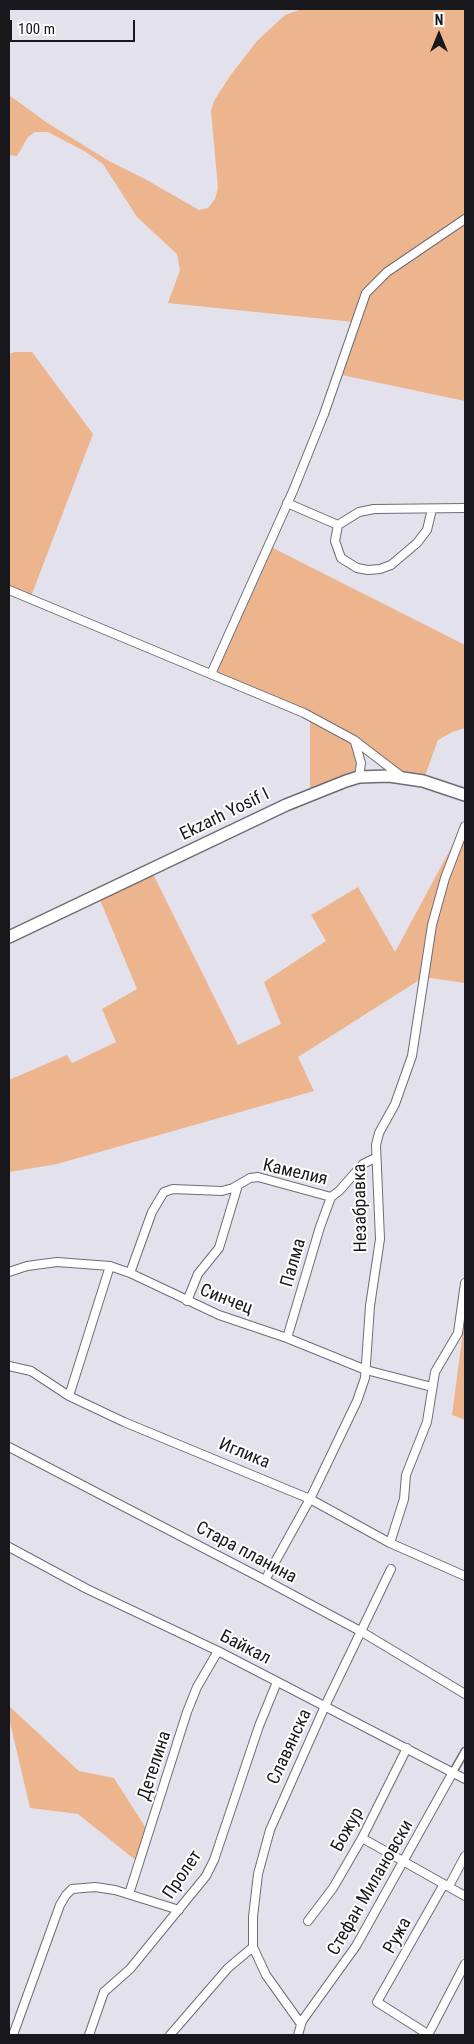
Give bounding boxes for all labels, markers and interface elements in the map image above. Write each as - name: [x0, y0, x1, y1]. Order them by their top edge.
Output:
- scale bar: [12, 10, 138, 42]
- north arrow: [414, 10, 464, 60]
- text: N: [435, 12, 443, 28]
- text: 100 m: [18, 20, 55, 38]
- street label: Ekzarh Yosif I: [177, 784, 273, 846]
- street label: Камелия: [261, 1155, 329, 1191]
- street label: Незабравка: [349, 1163, 373, 1253]
- street label: Палма: [277, 1236, 311, 1290]
- street label: Синчец: [196, 1280, 256, 1320]
- street label: Иглика: [215, 1434, 273, 1474]
- street label: Стара планина: [192, 1517, 300, 1589]
- street label: Байкал: [216, 1626, 274, 1670]
- street label: Славянска: [263, 1706, 317, 1788]
- street label: Детелина: [134, 1729, 176, 1803]
- street label: Божур: [327, 1804, 369, 1856]
- street label: Стефан Милановски: [323, 1816, 419, 1960]
- street label: Пролет: [159, 1847, 207, 1903]
- street label: Ружа: [379, 1914, 417, 1958]

